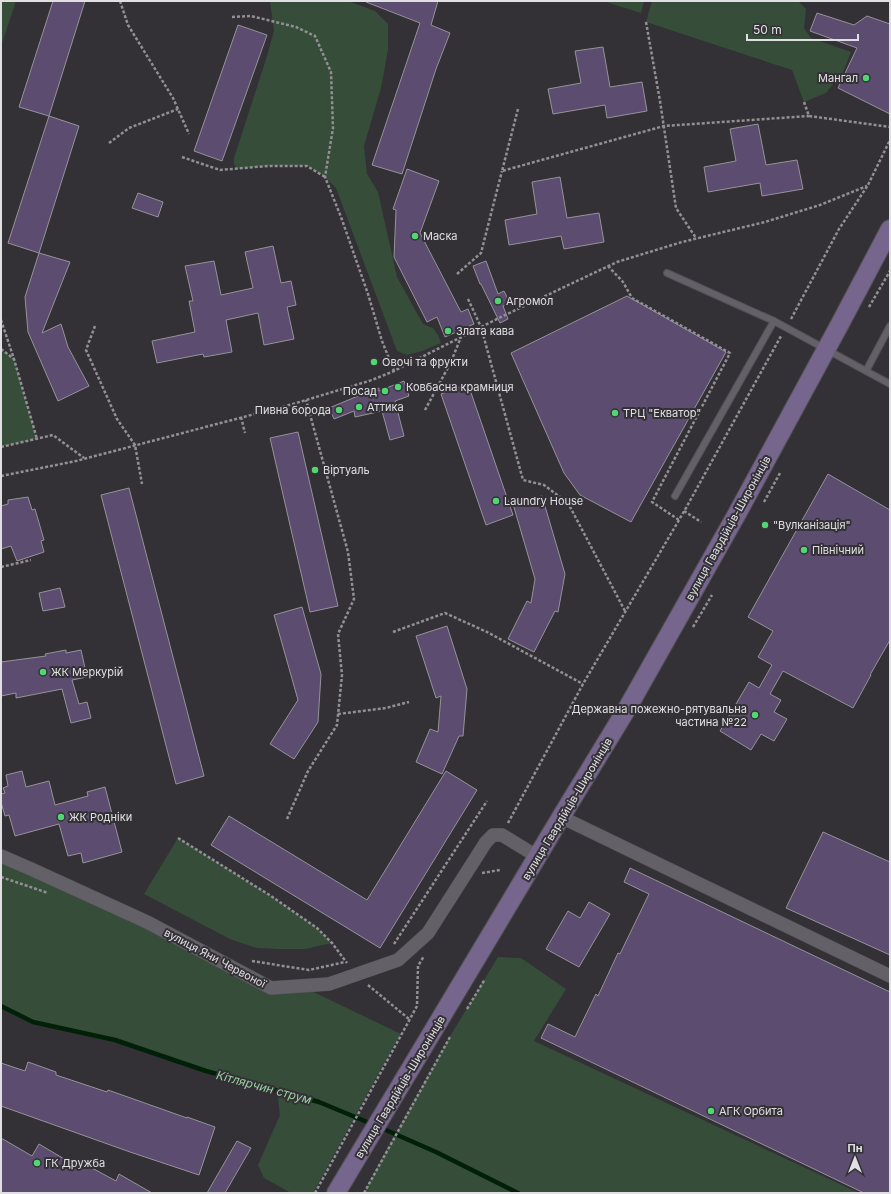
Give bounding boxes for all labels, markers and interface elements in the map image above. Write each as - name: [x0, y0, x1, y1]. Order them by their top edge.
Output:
- scale bar: [747, 16, 858, 42]
- text: 50 m: [753, 22, 782, 37]
- place label: Мангал: [818, 71, 858, 85]
- marker: Мангал: [861, 73, 871, 83]
- place label: Маска: [423, 229, 458, 243]
- marker: Маска: [410, 231, 420, 241]
- place label: Агромол: [506, 294, 553, 308]
- marker: Агромол: [493, 296, 503, 306]
- place label: Злата кава: [456, 324, 514, 338]
- marker: Злата кава: [443, 326, 453, 336]
- place label: Овочі та фрукти: [382, 355, 468, 369]
- marker: Овочі та фрукти: [369, 357, 379, 367]
- place label: Ковбасна крамниця: [406, 380, 514, 394]
- marker: Ковбасна крамниця: [393, 382, 403, 392]
- place label: Посад: [343, 384, 377, 398]
- marker: Посад: [380, 386, 390, 396]
- place label: Аттика: [367, 400, 404, 414]
- marker: Аттика: [354, 402, 364, 412]
- place label: Пивна борода: [255, 403, 331, 417]
- marker: Пивна борода: [334, 405, 344, 415]
- place label: ТРЦ "Екватор": [623, 406, 701, 420]
- marker: ТРЦ "Екватор": [610, 408, 620, 418]
- street label: вулиця Гвардійців-Широнінців: [682, 453, 774, 603]
- place label: Віртуаль: [323, 463, 370, 477]
- marker: Віртуаль: [310, 465, 320, 475]
- place label: Laundry House: [504, 494, 583, 508]
- marker: Laundry House: [491, 496, 501, 506]
- place label: "Вулканізація": [773, 518, 851, 532]
- marker: "Вулканізація": [760, 520, 770, 530]
- place label: Північний: [812, 543, 864, 557]
- marker: Північний: [799, 545, 809, 555]
- place label: ЖК Меркурій: [51, 665, 123, 679]
- marker: ЖК Меркурій: [38, 667, 48, 677]
- place label: Державна пожежно-рятувальна частина №22: [571, 702, 747, 729]
- marker: Державна пожежно-рятувальна частина №22: [750, 710, 760, 720]
- street label: вулиця Гвардійців-Широнінців: [519, 735, 615, 883]
- place label: ЖК Родніки: [69, 810, 132, 824]
- marker: ЖК Родніки: [56, 812, 66, 822]
- street label: вулиця Яни Червоної: [162, 925, 269, 991]
- street label: вулиця Гвардійців-Широнінців: [352, 1013, 448, 1161]
- water label: Кітлярчин струм: [215, 1067, 313, 1107]
- place label: АГК Орбита: [719, 1104, 783, 1118]
- marker: АГК Орбита: [706, 1106, 716, 1116]
- north arrow: [835, 1138, 875, 1178]
- text: Пн: [847, 1141, 863, 1155]
- place label: ГК Дружба: [45, 1156, 105, 1170]
- marker: ГК Дружба: [32, 1158, 42, 1168]

